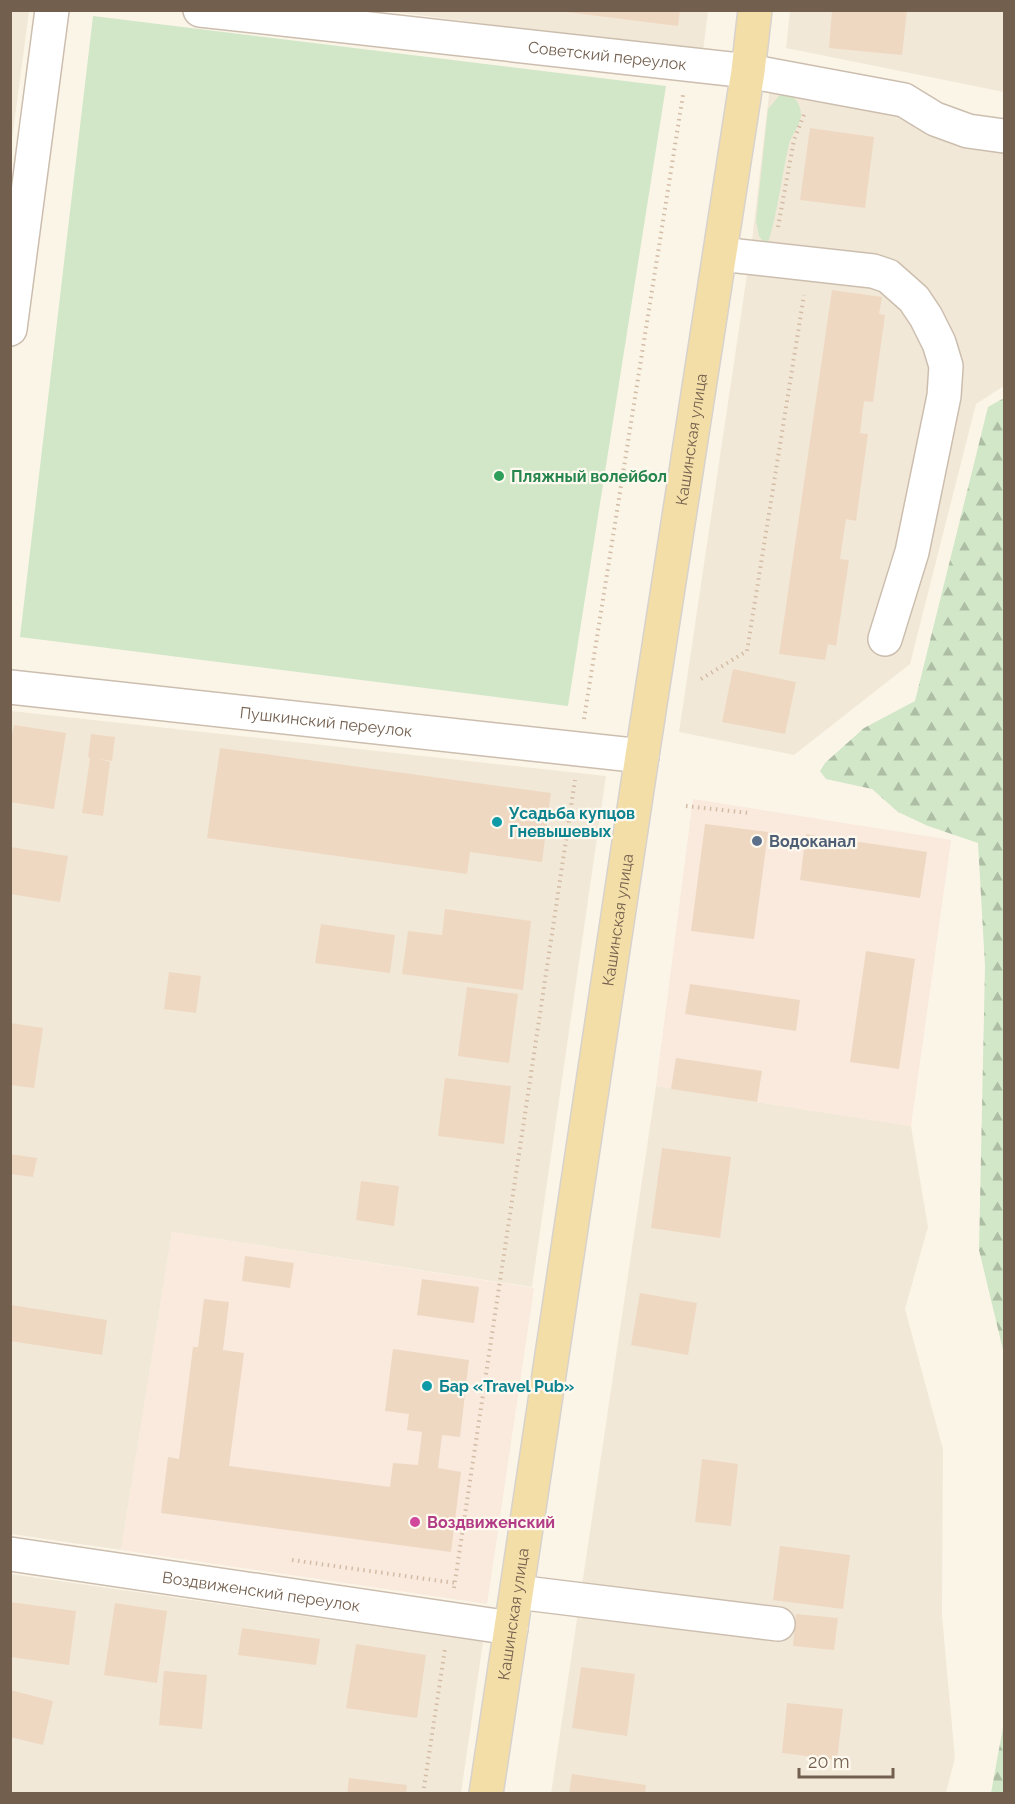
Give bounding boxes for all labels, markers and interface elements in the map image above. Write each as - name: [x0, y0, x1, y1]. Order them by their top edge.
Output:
- street label: Советский переулок: [527, 37, 688, 74]
- street label: Кашинская улица: [671, 372, 711, 507]
- place label: Пляжный волейбол: [511, 467, 667, 486]
- marker: Пляжный волейбол: [492, 469, 506, 483]
- street label: Пушкинский переулок: [239, 703, 413, 740]
- place label: Усадьба купцов Гневышевых: [508, 804, 635, 841]
- marker: Усадьба купцов Гневышевых: [490, 815, 504, 829]
- place label: Водоканал: [769, 832, 856, 851]
- marker: Водоканал: [750, 834, 764, 848]
- street label: Кашинская улица: [598, 852, 637, 987]
- place label: Бар «Travel Pub»: [439, 1377, 574, 1396]
- marker: Бар «Travel Pub»: [420, 1379, 434, 1393]
- place label: Воздвиженский: [427, 1513, 555, 1532]
- marker: Воздвиженский: [408, 1515, 422, 1529]
- street label: Кашинская улица: [494, 1547, 532, 1681]
- street label: Воздвиженский переулок: [161, 1567, 361, 1615]
- scale bar: [799, 1741, 894, 1779]
- text: 20 m: [808, 1751, 850, 1772]

